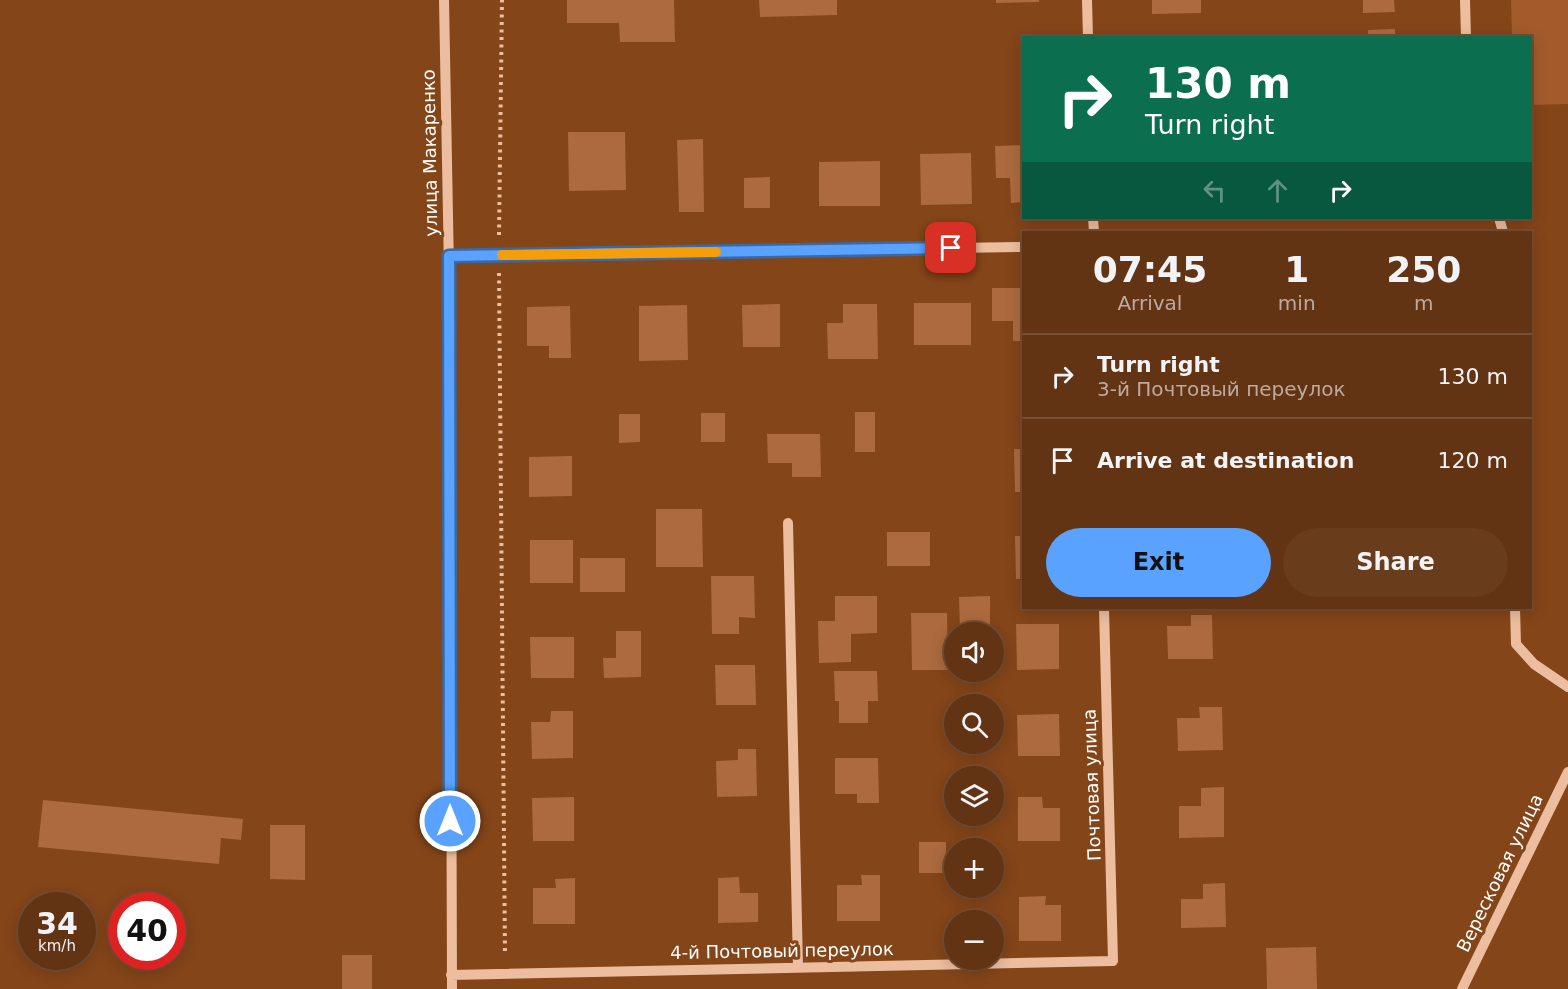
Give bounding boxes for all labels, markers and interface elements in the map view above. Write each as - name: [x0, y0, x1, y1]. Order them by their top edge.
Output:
- text: 130 m: [1145, 59, 1291, 108]
- icon: right: [1046, 60, 1124, 138]
- street label: улица Макаренко: [418, 69, 441, 237]
- text: Turn right: [1145, 109, 1274, 140]
- icon: left: [1198, 174, 1231, 207]
- icon: ahead: [1261, 174, 1294, 207]
- icon: right: [1324, 174, 1357, 207]
- pin: [925, 222, 976, 273]
- icon: arrive: [934, 231, 967, 264]
- text: 07:45: [1093, 249, 1207, 290]
- text: 1: [1284, 249, 1309, 290]
- text: 250: [1386, 249, 1461, 290]
- text: Arrival: [1117, 291, 1182, 315]
- text: min: [1278, 291, 1316, 315]
- text: m: [1414, 291, 1434, 315]
- text: Turn right: [1097, 352, 1220, 377]
- icon: right: [1046, 360, 1079, 393]
- text: 130 m: [1438, 364, 1508, 389]
- text: 3-й Почтовый переулок: [1097, 377, 1346, 401]
- icon: arrive: [1046, 444, 1079, 477]
- text: Arrive at destination: [1097, 448, 1354, 473]
- text: 120 m: [1438, 448, 1508, 473]
- button: Exit: [1046, 528, 1271, 597]
- button: Share: [1283, 528, 1508, 597]
- map controls: [944, 622, 1004, 970]
- button: sound: [944, 622, 1004, 682]
- button: search: [944, 694, 1004, 754]
- street label: Почтовая улица: [1078, 709, 1105, 861]
- button: layers: [944, 766, 1004, 826]
- position arrow: [418, 789, 482, 853]
- street label: Вересковая улица: [1452, 790, 1547, 955]
- button: +: [944, 838, 1004, 898]
- speed limit sign: 40: [108, 892, 186, 970]
- text: 34: [36, 906, 78, 941]
- button: −: [944, 910, 1004, 970]
- text: km/h: [38, 937, 76, 955]
- street label: 4-й Почтовый переулок: [670, 938, 894, 963]

